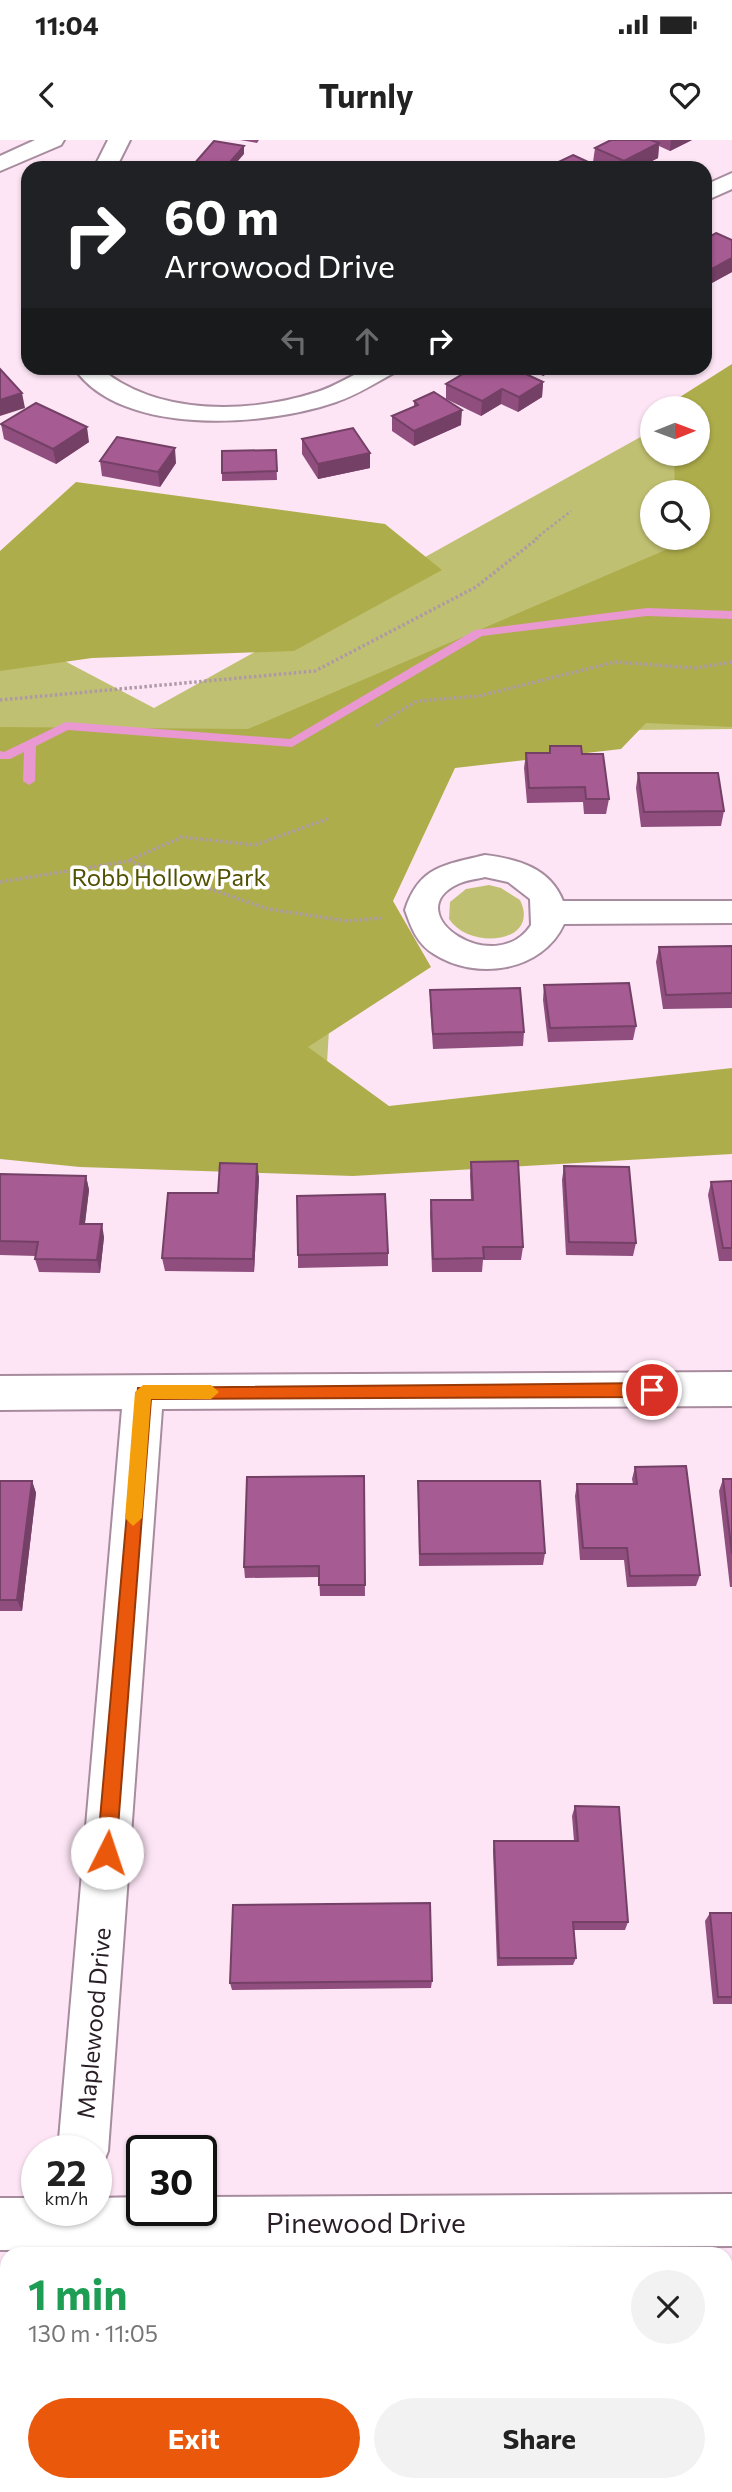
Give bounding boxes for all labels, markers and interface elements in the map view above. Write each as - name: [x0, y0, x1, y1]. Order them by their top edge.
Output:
- text: 11:04: [35, 9, 99, 40]
- text: Turnly: [319, 75, 413, 115]
- icon: back: [28, 76, 66, 114]
- icon: heart: [666, 76, 704, 114]
- text: 60 m: [164, 185, 279, 245]
- icon: right: [49, 189, 140, 280]
- text: Arrowood Drive: [164, 245, 395, 285]
- icon: left: [275, 322, 313, 360]
- icon: ahead: [348, 322, 386, 360]
- icon: right: [421, 322, 459, 360]
- north arrow: [640, 396, 710, 466]
- map controls: [640, 396, 710, 550]
- button: search: [640, 480, 710, 550]
- park label: Robb Hollow Park: [71, 862, 267, 891]
- pin: [622, 1360, 682, 1420]
- icon: arrive: [633, 1371, 671, 1409]
- position arrow: [70, 1816, 144, 1890]
- street label: Maplewood Drive: [70, 1926, 116, 2120]
- speed limit sign: 30: [126, 2135, 217, 2226]
- text: 22: [47, 2150, 86, 2193]
- text: km/h: [45, 2187, 88, 2209]
- street label: Pinewood Drive: [266, 2205, 466, 2239]
- text: 1 min: [28, 2267, 128, 2319]
- button: close: [631, 2270, 705, 2344]
- text: 130 m · 11:05: [28, 2319, 158, 2347]
- button: Exit: [28, 2398, 360, 2478]
- button: Share: [374, 2398, 705, 2478]

